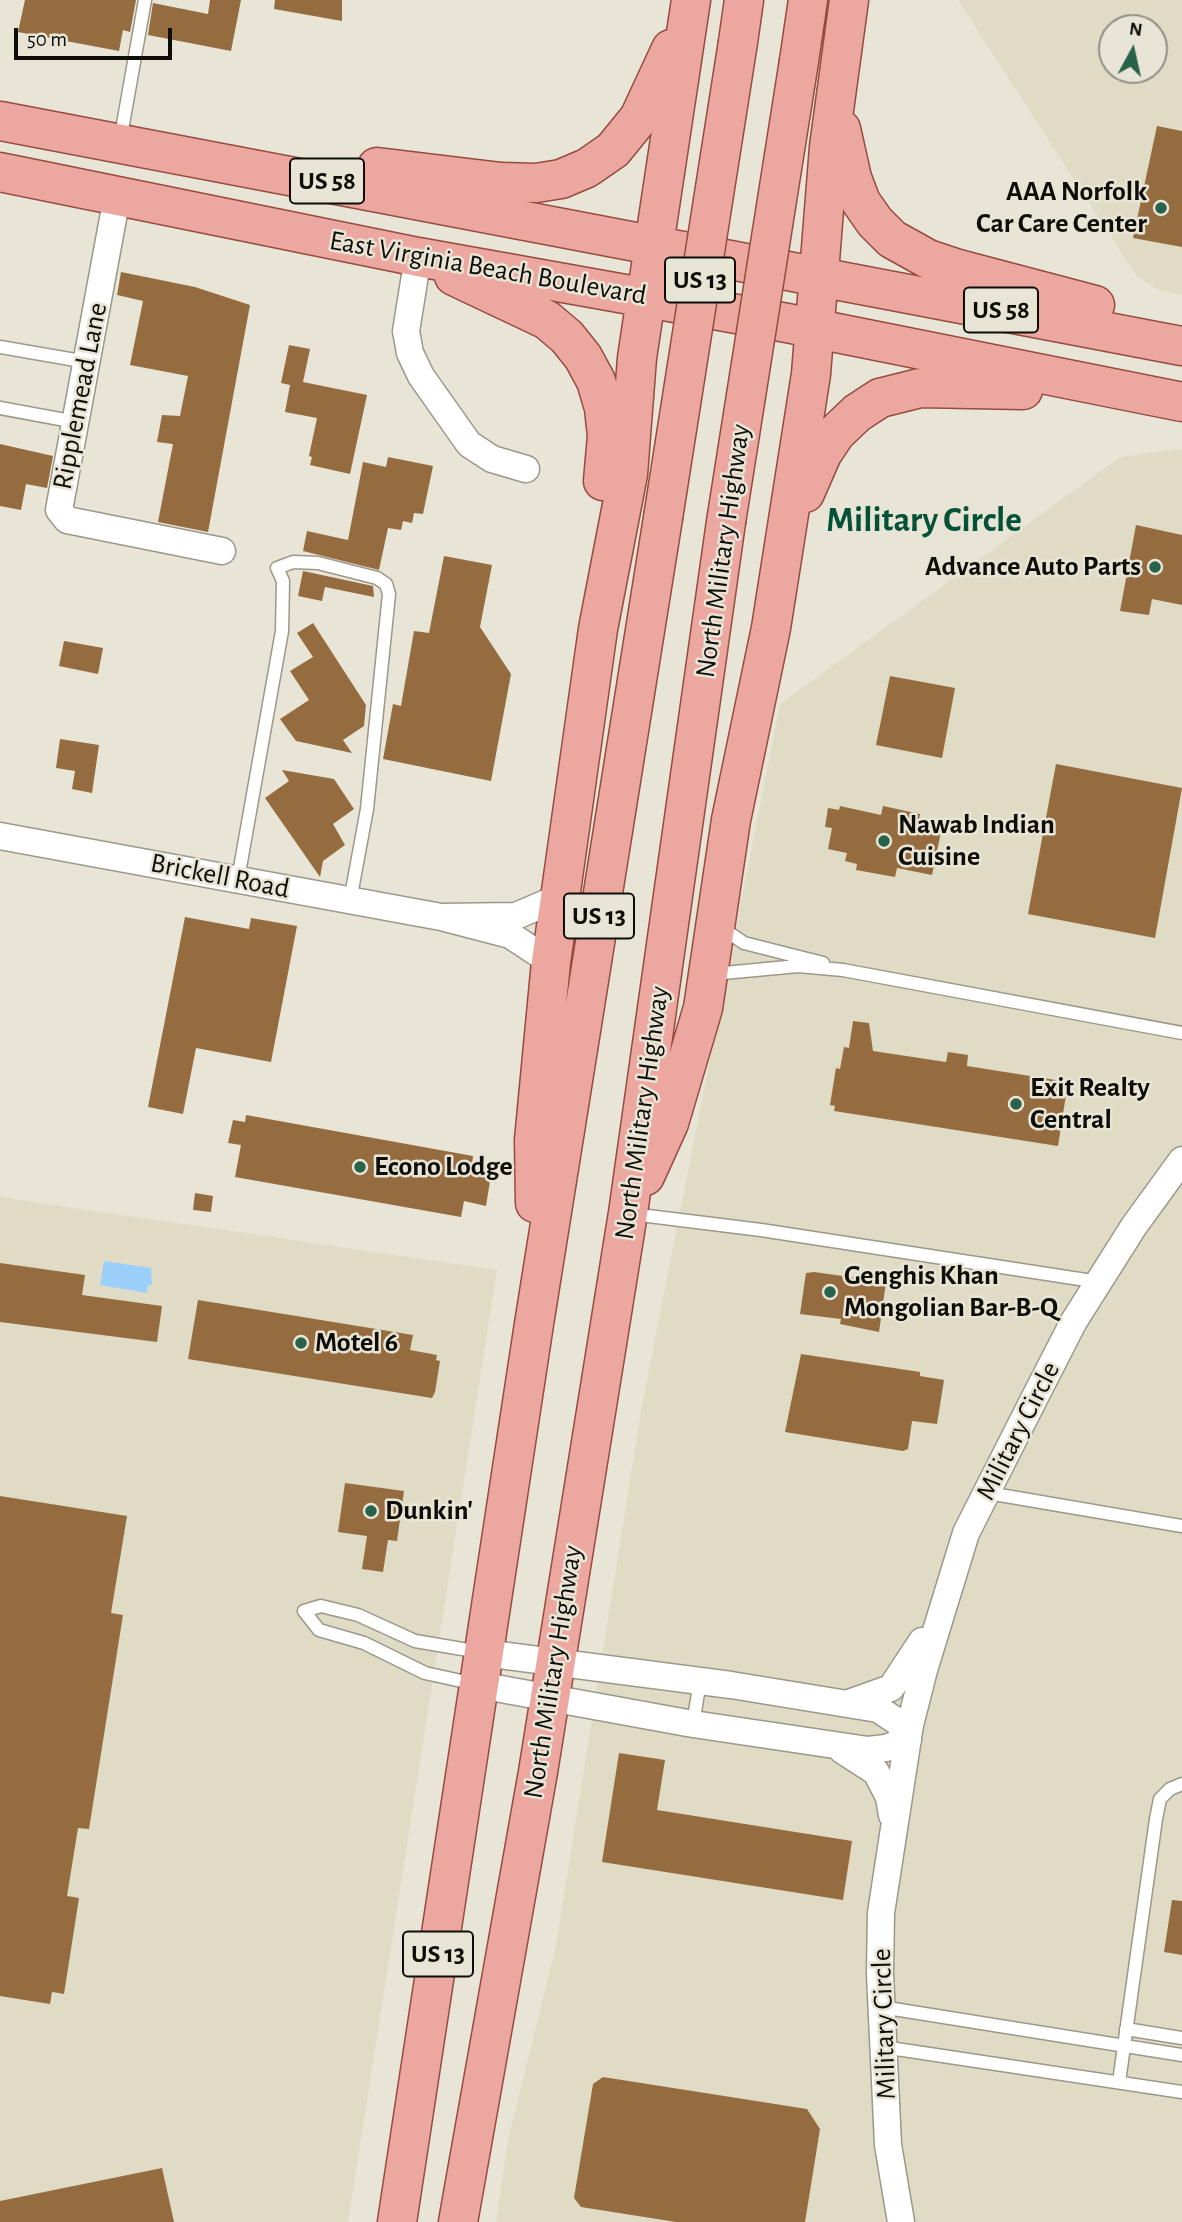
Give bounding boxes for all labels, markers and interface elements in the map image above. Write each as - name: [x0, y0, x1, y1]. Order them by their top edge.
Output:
- scale bar: [18, 14, 175, 58]
- north arrow: [1098, 14, 1168, 84]
- text: N: [1128, 19, 1144, 40]
- text: 50 m: [27, 29, 67, 50]
- road number: US 58: [290, 158, 364, 204]
- place label: AAA Norfolk Car Care Center: [976, 175, 1147, 241]
- marker: AAA Norfolk Car Care Center: [1153, 200, 1169, 216]
- street label: East Virginia Beach Boulevard: [327, 224, 649, 312]
- road number: US 13: [665, 258, 735, 302]
- road number: US 58: [964, 288, 1038, 332]
- street label: Ripplemead Lane: [45, 300, 115, 492]
- street label: North Military Highway: [689, 422, 757, 680]
- district label: Military Circle: [826, 499, 1022, 541]
- place label: Advance Auto Parts: [925, 550, 1141, 584]
- marker: Advance Auto Parts: [1147, 559, 1163, 575]
- place label: Nawab Indian Cuisine: [898, 808, 1055, 874]
- marker: Nawab Indian Cuisine: [876, 833, 892, 849]
- street label: Brickell Road: [148, 846, 292, 906]
- road number: US 13: [564, 894, 634, 939]
- street label: North Military Highway: [608, 984, 676, 1242]
- place label: Exit Realty Central: [1030, 1071, 1150, 1137]
- marker: Exit Realty Central: [1008, 1096, 1024, 1112]
- place label: Econo Lodge: [374, 1150, 513, 1184]
- marker: Econo Lodge: [352, 1159, 368, 1175]
- place label: Genghis Khan Mongolian Bar-B-Q: [844, 1259, 1058, 1325]
- marker: Genghis Khan Mongolian Bar-B-Q: [822, 1284, 838, 1300]
- place label: Motel 6: [315, 1326, 398, 1360]
- marker: Motel 6: [293, 1335, 309, 1351]
- street label: Military Circle: [969, 1356, 1067, 1506]
- place label: Dunkin': [385, 1494, 473, 1528]
- marker: Dunkin': [363, 1503, 379, 1519]
- street label: North Military Highway: [516, 1543, 590, 1801]
- road number: US 13: [403, 1932, 473, 1977]
- street label: Military Circle: [865, 1948, 903, 2100]

